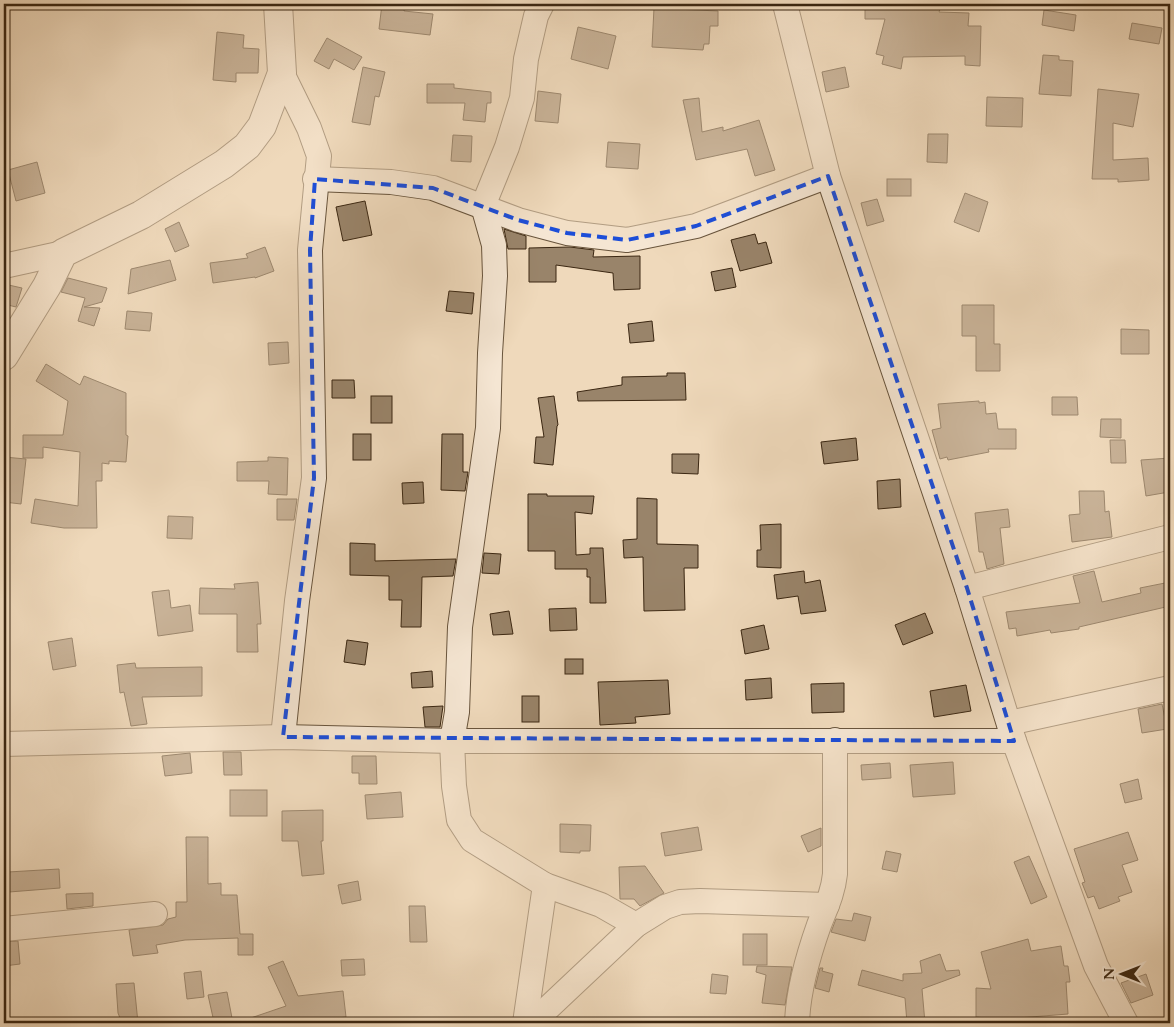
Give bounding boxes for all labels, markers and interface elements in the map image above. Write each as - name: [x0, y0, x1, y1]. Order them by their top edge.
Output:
- north arrow: [1096, 950, 1146, 1000]
- text: N: [1100, 968, 1119, 980]

